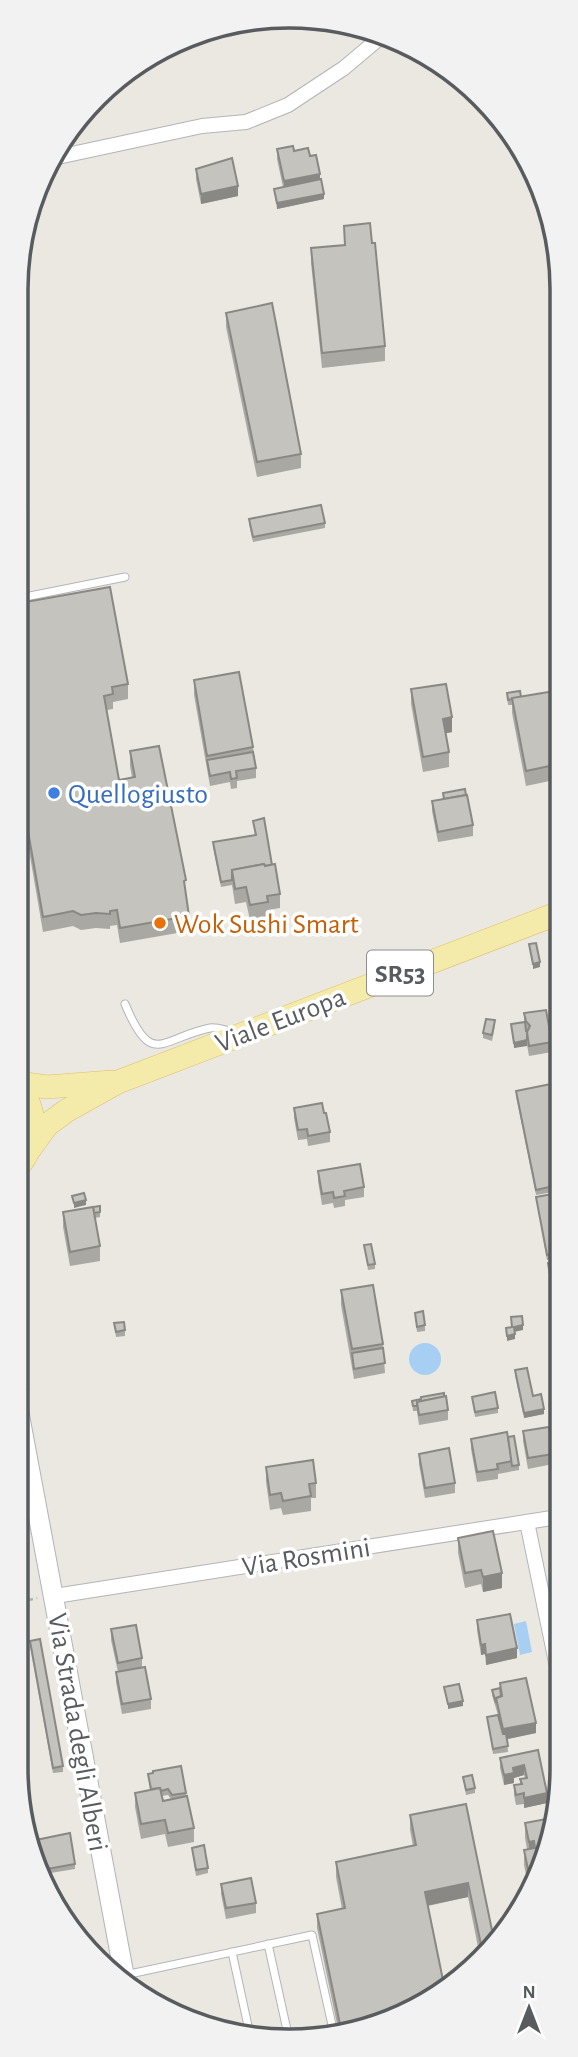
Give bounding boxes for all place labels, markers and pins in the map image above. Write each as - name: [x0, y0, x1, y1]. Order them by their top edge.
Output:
- place label: Quellogiusto: [68, 781, 208, 809]
- marker: Quellogiusto: [46, 785, 62, 801]
- place label: Wok Sushi Smart: [174, 911, 359, 939]
- marker: Wok Sushi Smart: [152, 915, 168, 931]

